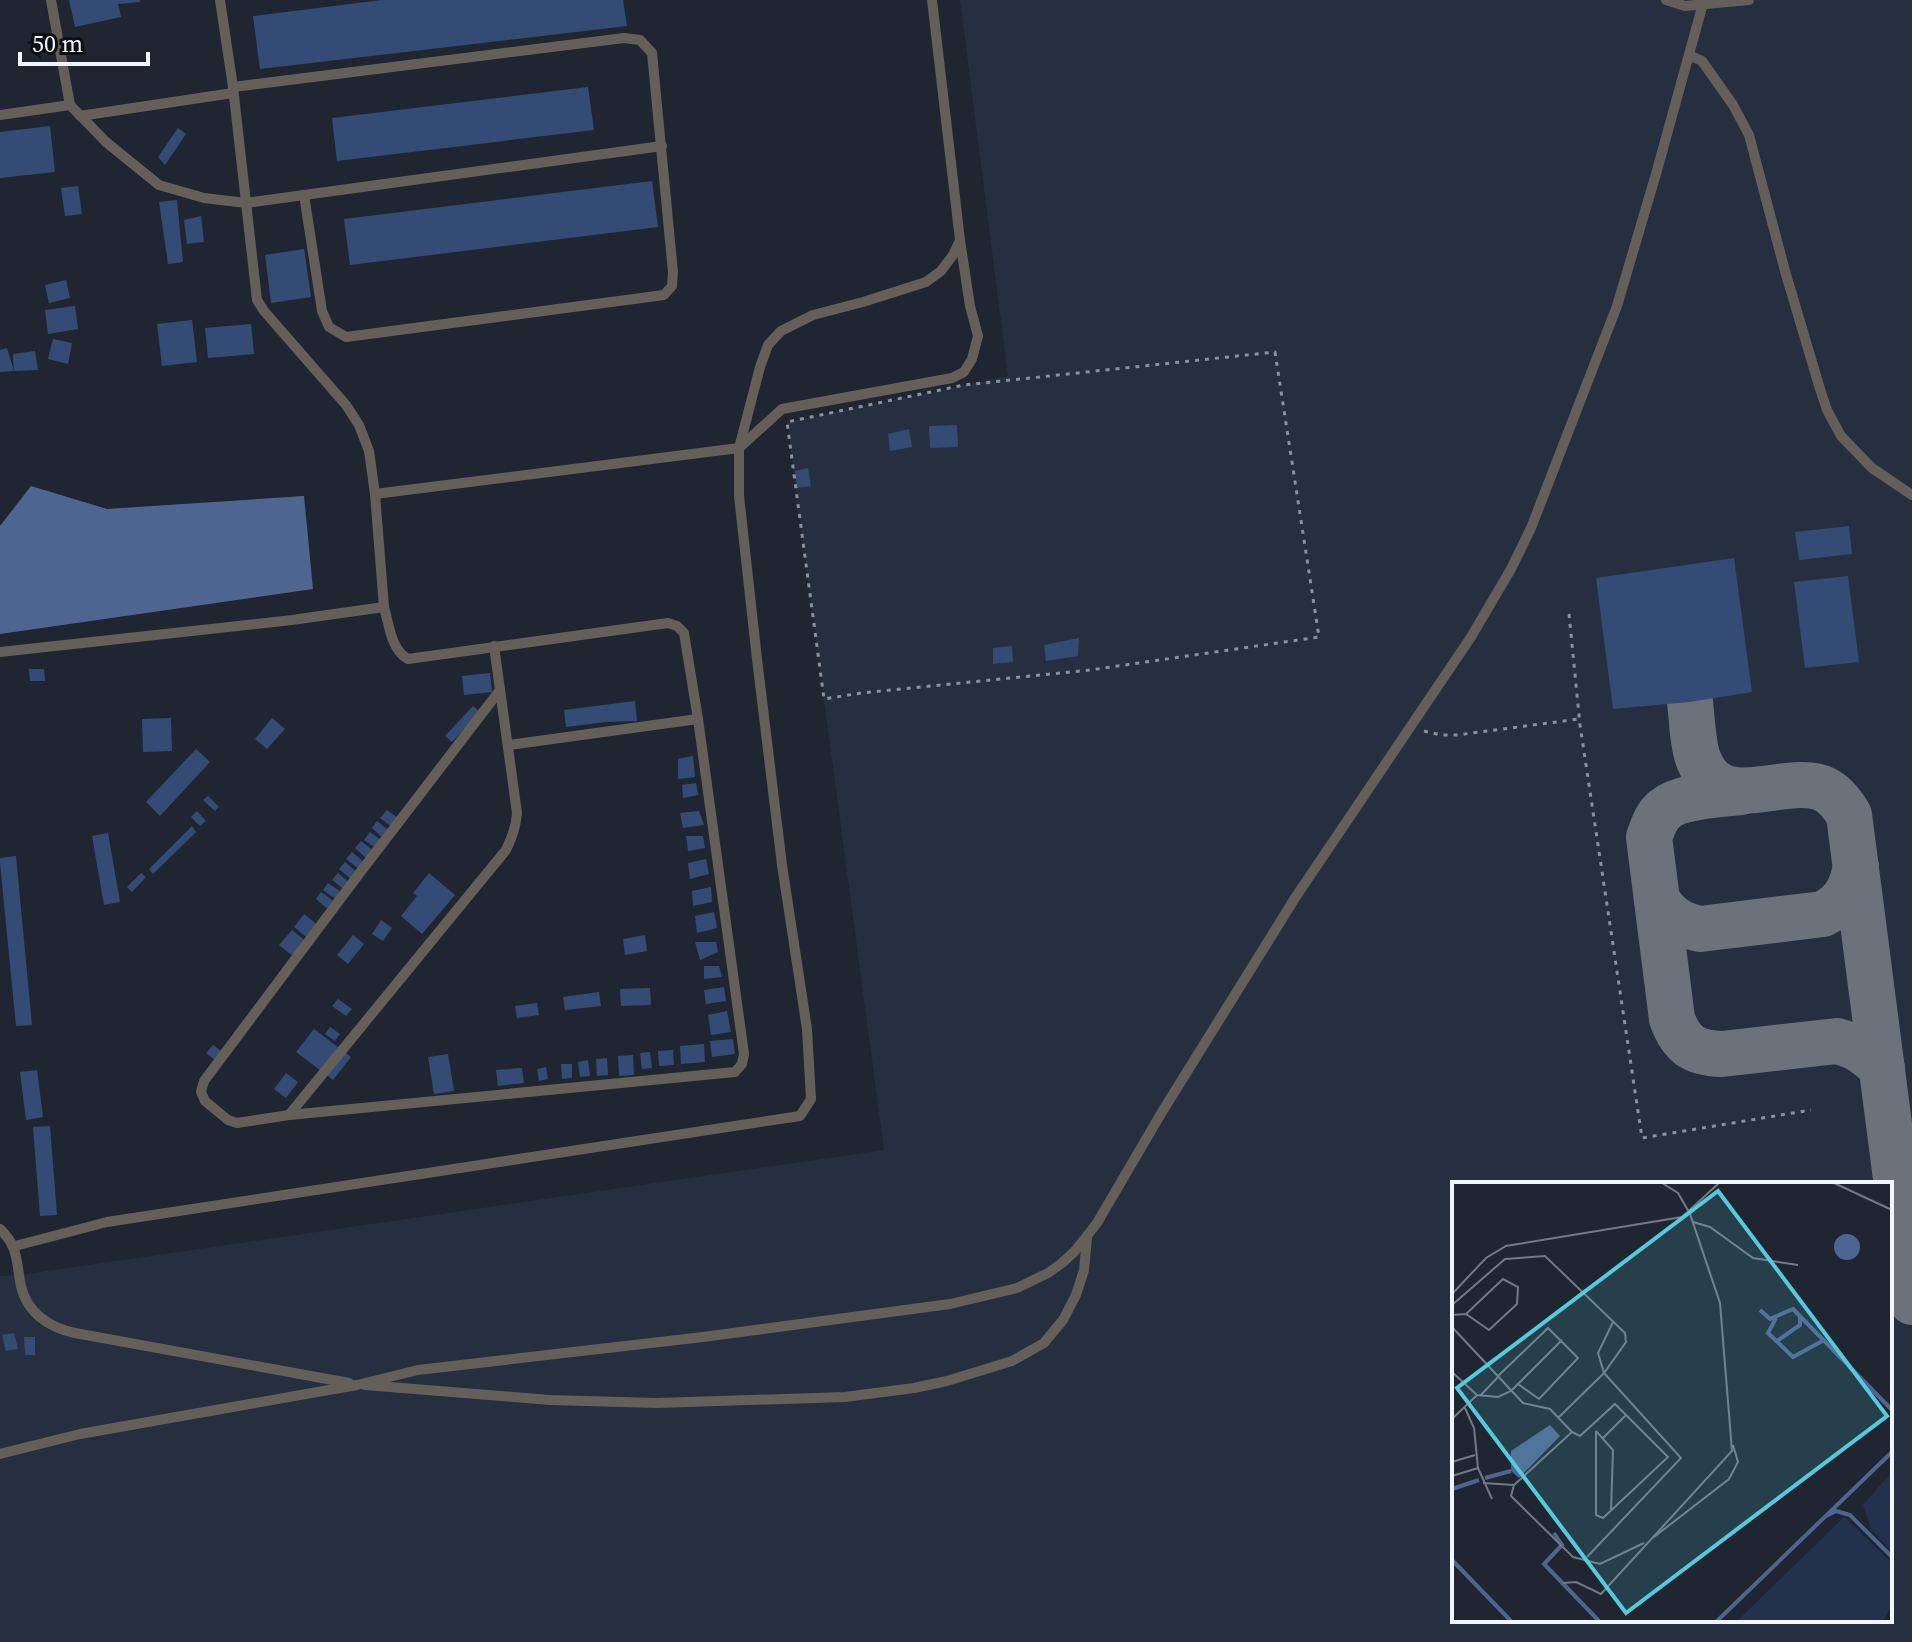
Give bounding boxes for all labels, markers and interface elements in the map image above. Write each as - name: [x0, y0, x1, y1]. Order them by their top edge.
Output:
- scale bar: [20, 16, 148, 66]
- text: 50 m: [32, 27, 83, 60]
- inset map: [1452, 1182, 1892, 1622]

